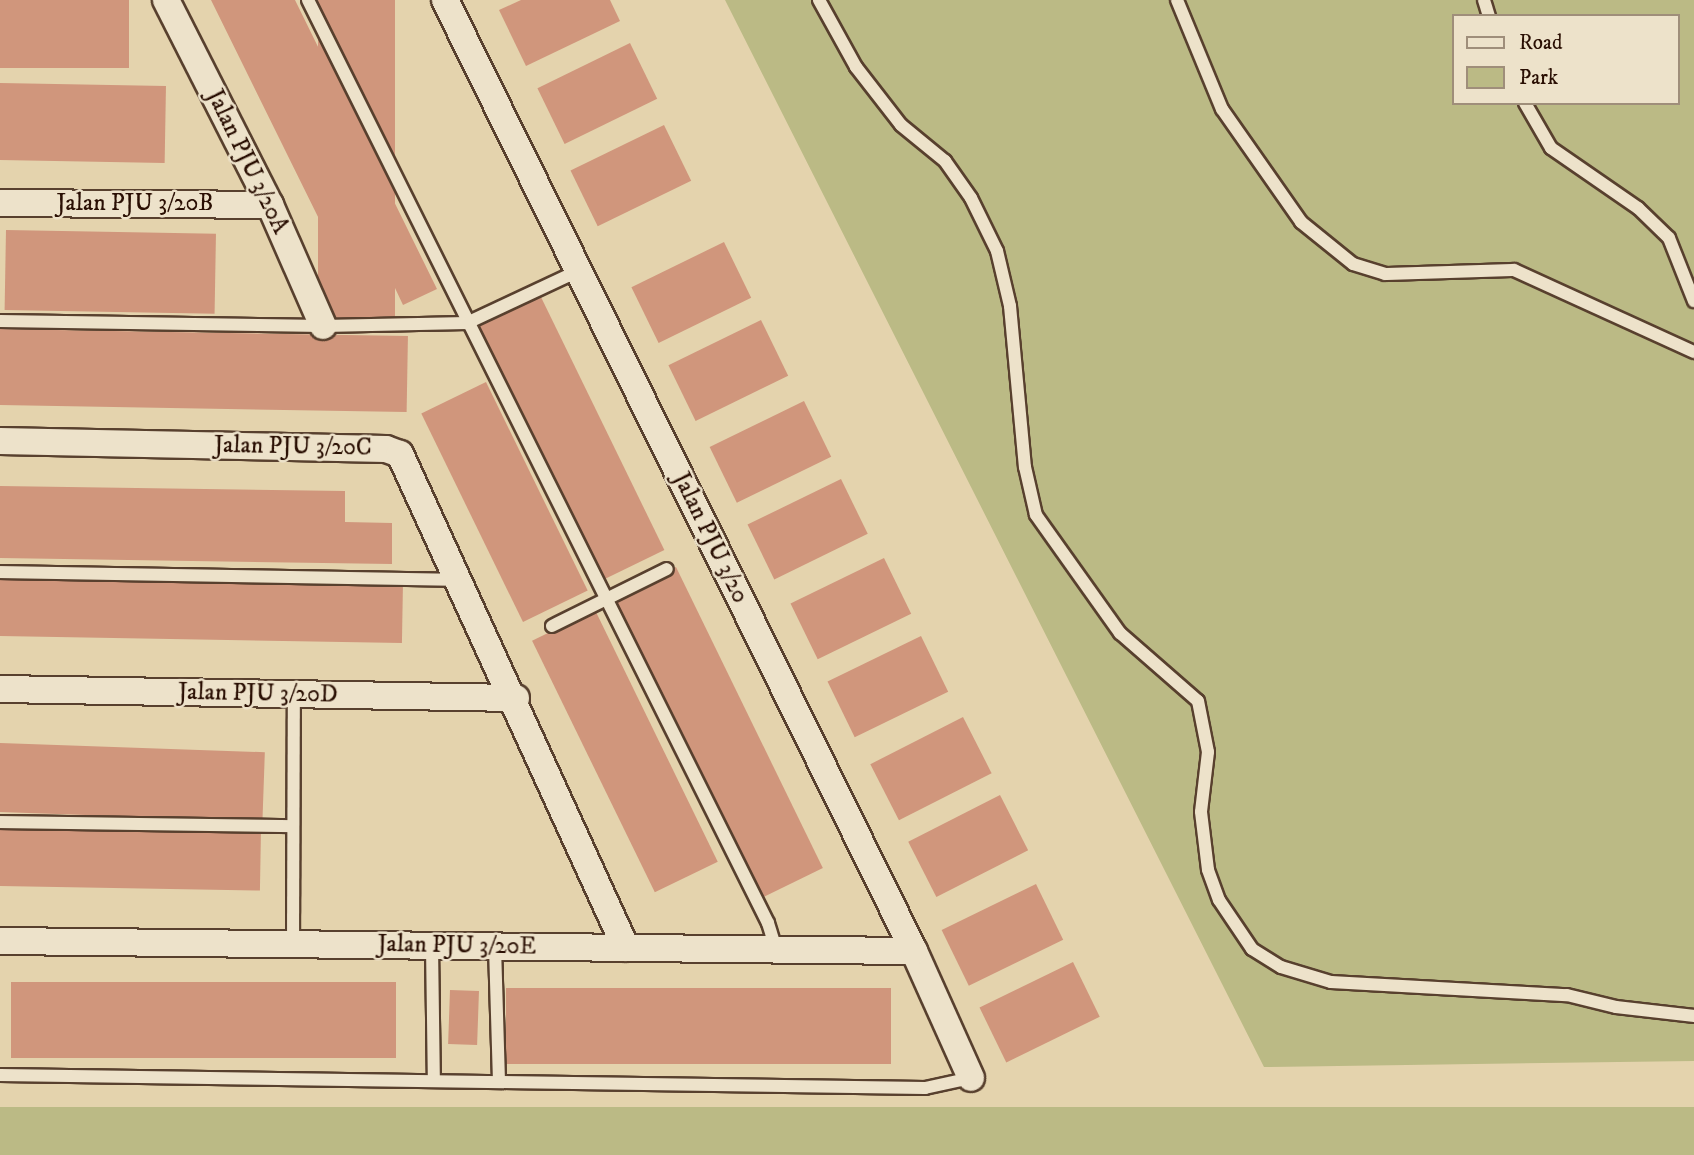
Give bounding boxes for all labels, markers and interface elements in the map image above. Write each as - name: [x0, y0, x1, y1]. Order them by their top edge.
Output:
- legend: [1452, 14, 1680, 105]
- text: Road: [1519, 30, 1563, 56]
- text: Park: [1519, 65, 1558, 91]
- street label: Jalan PJU 3/20A: [200, 85, 294, 239]
- street label: Jalan PJU 3/20B: [56, 190, 214, 218]
- street label: Jalan PJU 3/20C: [214, 431, 372, 463]
- street label: Jalan PJU 3/20: [666, 468, 754, 608]
- street label: Jalan PJU 3/20D: [178, 678, 338, 710]
- street label: Jalan PJU 3/20E: [377, 930, 537, 962]

